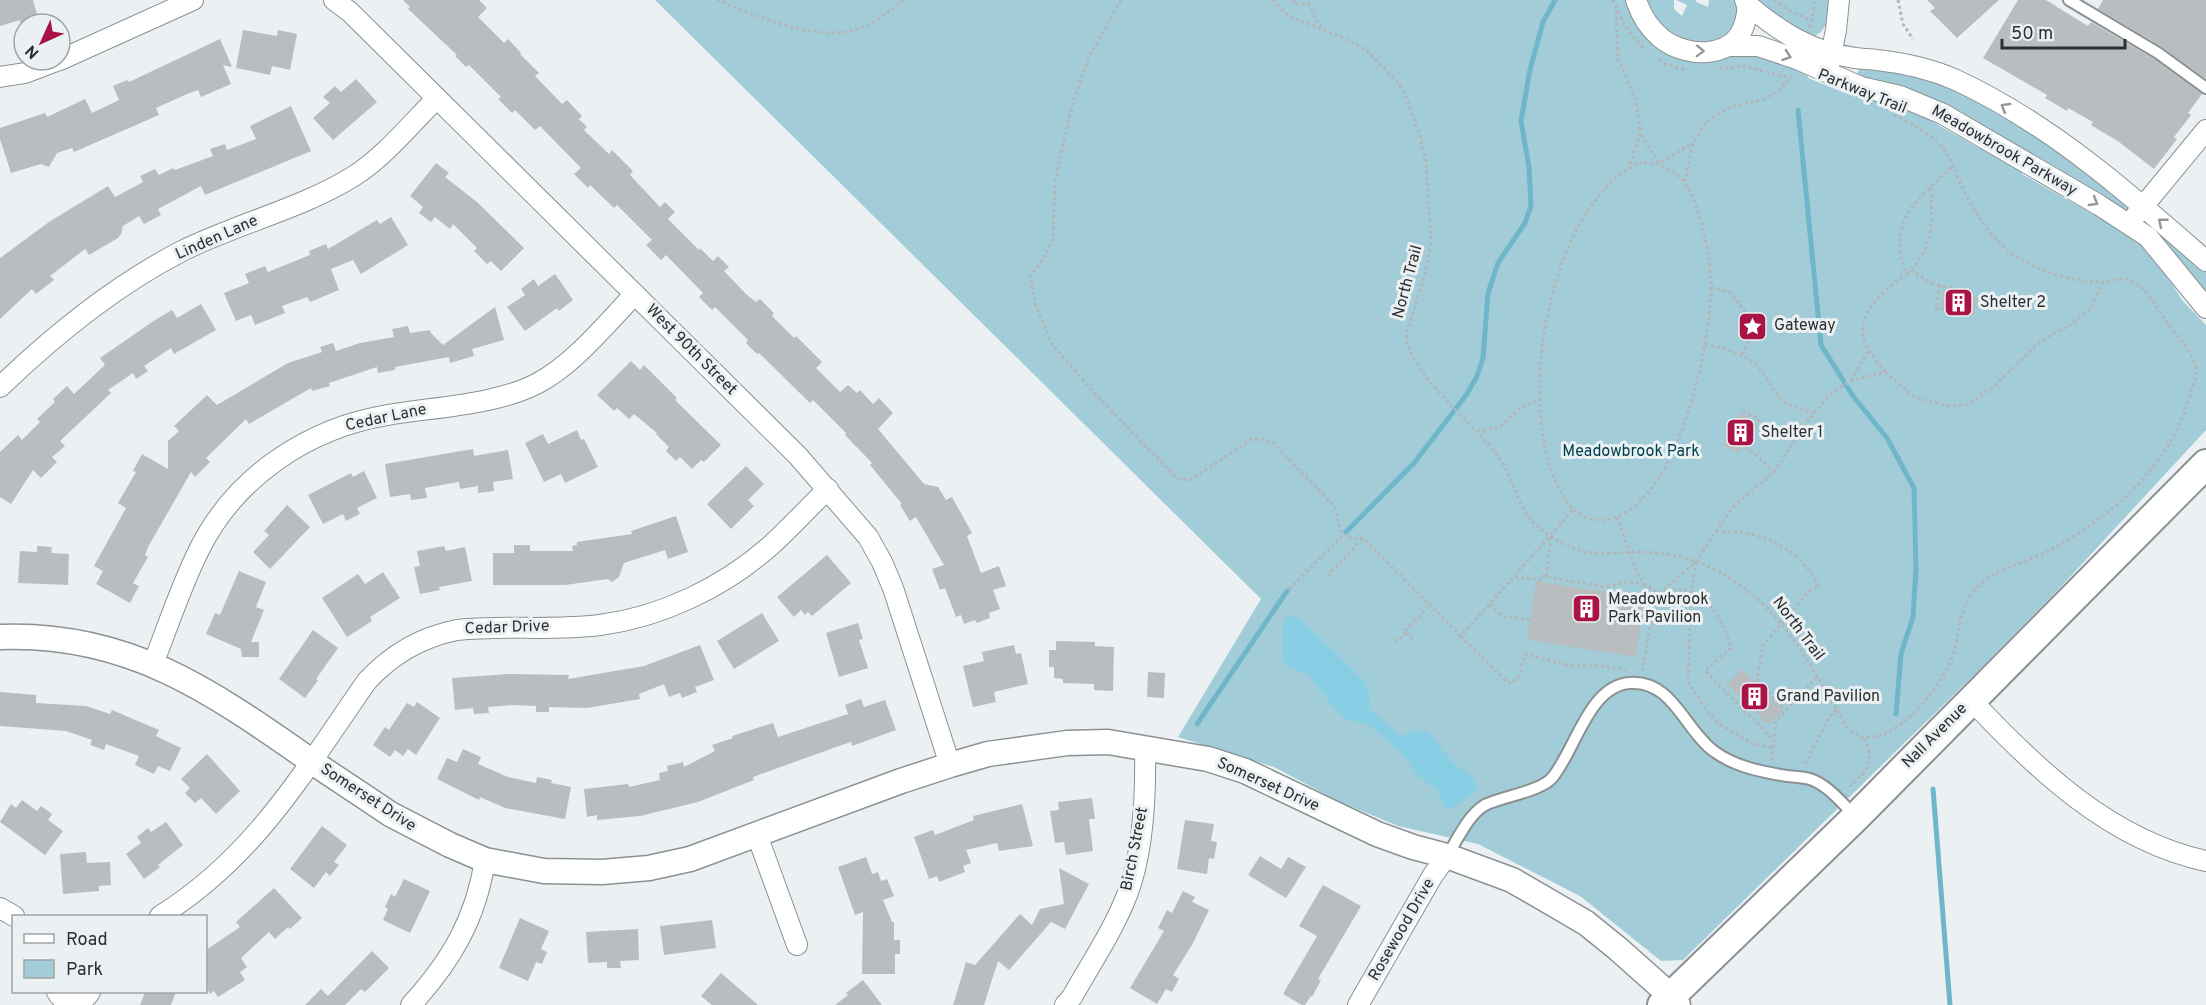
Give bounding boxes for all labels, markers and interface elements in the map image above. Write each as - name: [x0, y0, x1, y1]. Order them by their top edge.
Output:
- north arrow: [12, 12, 72, 72]
- scale bar: [2002, 12, 2125, 50]
- text: 50 m: [2011, 23, 2053, 46]
- text: N: [22, 40, 44, 62]
- one-way arrow: [1696, 44, 1705, 57]
- one-way arrow: [1781, 48, 1792, 61]
- street label: Parkway Trail: [1814, 65, 1910, 119]
- street label: Meadowbrook Parkway: [1927, 101, 2081, 201]
- one-way arrow: [2001, 103, 2011, 115]
- one-way arrow: [2088, 195, 2098, 207]
- street label: Linden Lane: [173, 211, 261, 265]
- one-way arrow: [2158, 219, 2169, 230]
- street label: North Trail: [1389, 243, 1427, 321]
- building icon: Shelter 2: [1943, 287, 1975, 319]
- place label: Shelter 2: [1980, 293, 2046, 313]
- street label: West 90th Street: [641, 300, 741, 400]
- place icon: Gateway: [1737, 310, 1769, 342]
- place label: Gateway: [1774, 316, 1836, 336]
- street label: Cedar Lane: [344, 400, 428, 436]
- building icon: Shelter 1: [1724, 417, 1756, 449]
- place label: Shelter 1: [1761, 423, 1823, 443]
- park label: Meadowbrook Park: [1562, 442, 1700, 462]
- place label: Meadowbrook Park Pavilion: [1608, 590, 1709, 628]
- building icon: Meadowbrook Park Pavilion: [1571, 593, 1603, 625]
- street label: North Trail: [1767, 593, 1829, 665]
- street label: Cedar Drive: [464, 617, 550, 639]
- building icon: Grand Pavilion: [1739, 681, 1771, 713]
- place label: Grand Pavilion: [1776, 687, 1880, 707]
- street label: Nall Avenue: [1898, 699, 1972, 773]
- street label: Somerset Drive: [1214, 753, 1322, 817]
- street label: Somerset Drive: [316, 760, 420, 836]
- street label: Birch Street: [1117, 805, 1153, 893]
- street label: Rosewood Drive: [1365, 875, 1439, 985]
- legend: [12, 915, 207, 993]
- text: Road: [66, 929, 108, 952]
- text: Park: [66, 959, 103, 982]

